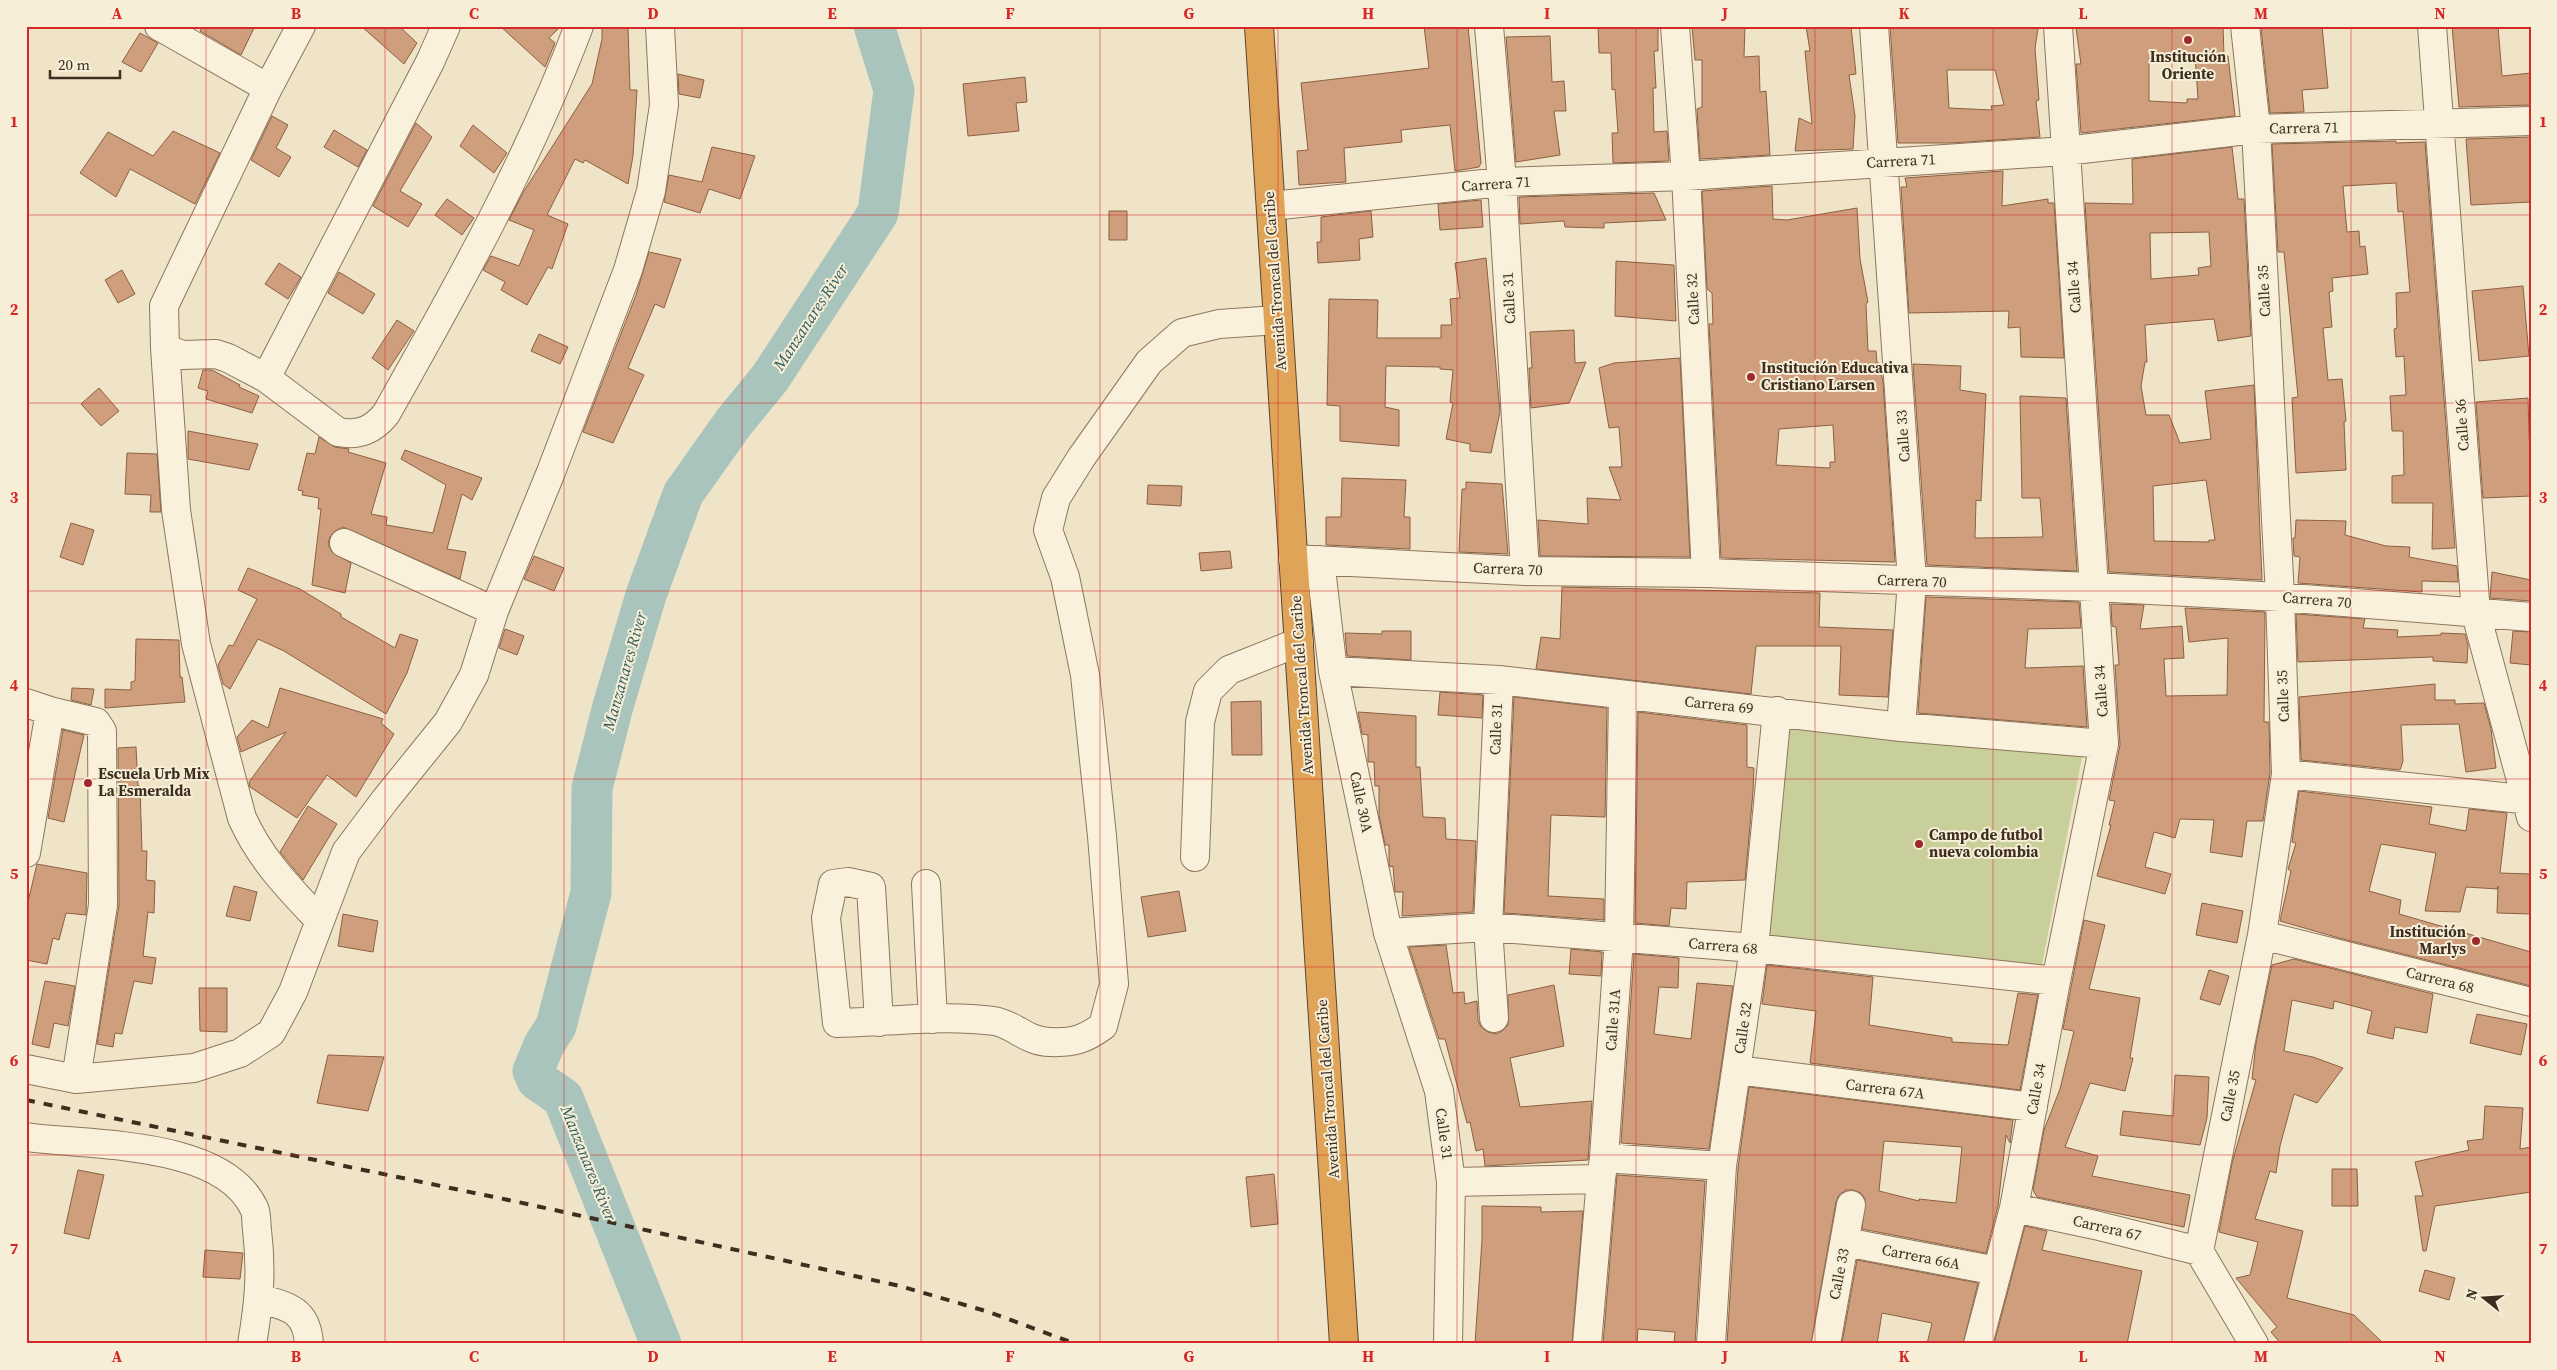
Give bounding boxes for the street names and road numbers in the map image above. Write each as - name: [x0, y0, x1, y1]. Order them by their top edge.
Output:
- street label: Carrera 71: [2269, 116, 2339, 139]
- street label: Carrera 71: [1866, 148, 1936, 173]
- street label: Carrera 71: [1461, 171, 1531, 196]
- street label: Avenida Troncal del Caribe: [1258, 190, 1291, 372]
- street label: Calle 34: [2061, 260, 2086, 314]
- street label: Calle 35: [2252, 264, 2275, 318]
- street label: Calle 31: [1497, 271, 1520, 325]
- street label: Calle 32: [1681, 272, 1704, 326]
- street label: Calle 36: [2449, 398, 2474, 452]
- street label: Calle 33: [1890, 409, 1915, 463]
- street label: Carrera 70: [1473, 557, 1543, 580]
- street label: Carrera 70: [1877, 569, 1947, 592]
- street label: Carrera 70: [2281, 586, 2353, 613]
- street label: Avenida Troncal del Caribe: [1285, 594, 1318, 776]
- street label: Calle 34: [2088, 664, 2113, 718]
- street label: Calle 35: [2271, 670, 2294, 722]
- street label: Carrera 69: [1683, 690, 1755, 719]
- street label: Calle 31: [1484, 703, 1507, 755]
- street label: Calle 30A: [1345, 769, 1378, 835]
- street label: Carrera 68: [1687, 932, 1759, 959]
- street label: Carrera 68: [2404, 961, 2476, 998]
- street label: Calle 31A: [1600, 988, 1625, 1052]
- street label: Avenida Troncal del Caribe: [1311, 998, 1344, 1180]
- street label: Calle 32: [1728, 1001, 1757, 1055]
- street label: Calle 34: [2021, 1061, 2050, 1116]
- street label: Calle 35: [2214, 1068, 2245, 1124]
- street label: Carrera 67A: [1844, 1073, 1926, 1104]
- street label: Calle 31: [1430, 1107, 1459, 1161]
- street label: Carrera 67: [2071, 1209, 2143, 1246]
- street label: Carrera 66A: [1880, 1239, 1962, 1274]
- street label: Calle 33: [1823, 1246, 1854, 1302]

